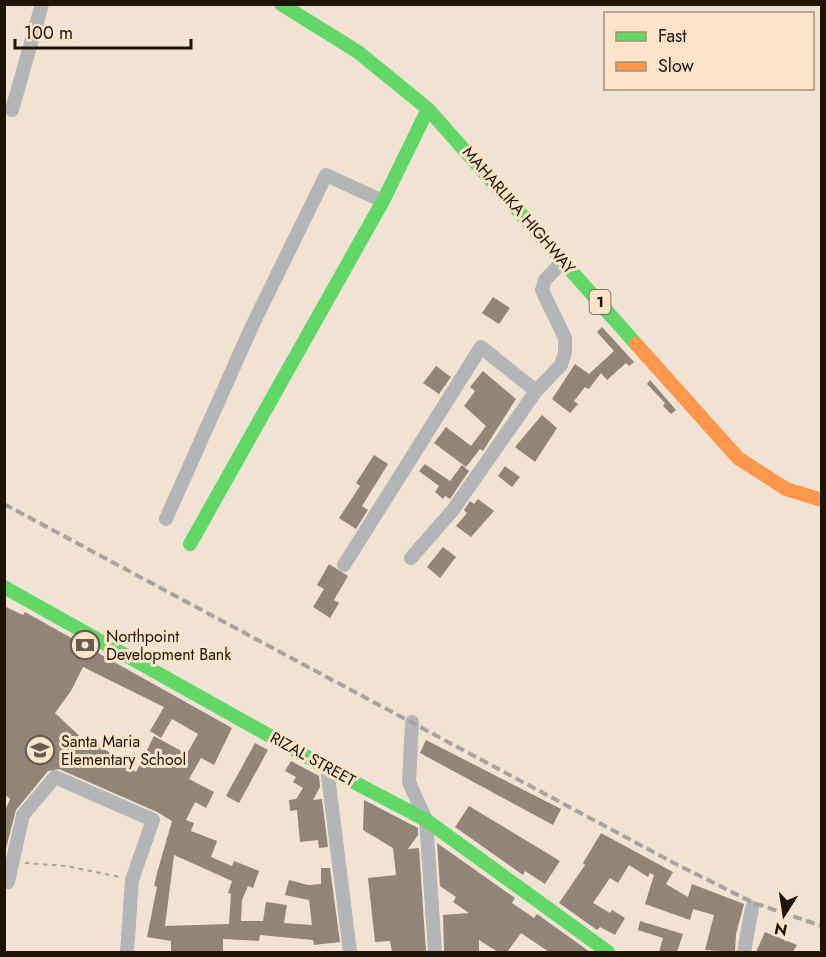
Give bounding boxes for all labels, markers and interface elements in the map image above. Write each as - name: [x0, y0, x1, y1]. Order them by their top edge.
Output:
- scale bar: [15, 12, 190, 50]
- legend: [604, 12, 814, 90]
- text: 100 m: [24, 20, 73, 46]
- text: Fast: [658, 23, 687, 49]
- text: Slow: [658, 53, 695, 79]
- street label: MAHARLIKA HIGHWAY: [457, 141, 581, 279]
- road number: 1: [590, 290, 610, 314]
- place label: Northpoint Development Bank: [106, 625, 232, 666]
- bank icon: Northpoint Development Bank: [69, 629, 101, 661]
- street label: RIZAL STREET: [266, 726, 360, 792]
- place label: Santa Maria Elementary School: [61, 730, 186, 771]
- school or university icon: Santa Maria Elementary School: [24, 734, 56, 766]
- north arrow: [754, 885, 814, 945]
- text: N: [772, 917, 790, 942]

